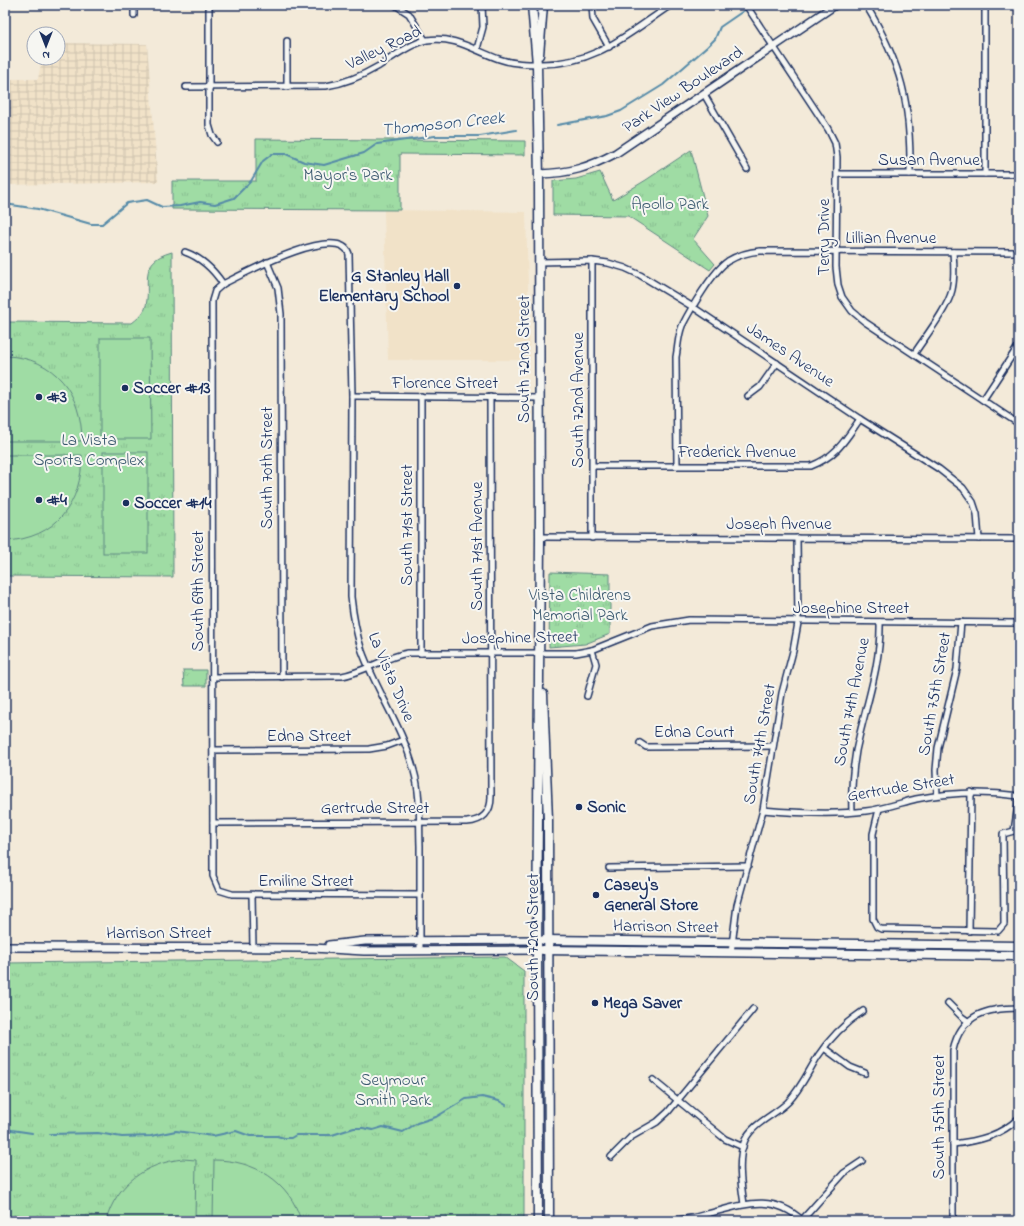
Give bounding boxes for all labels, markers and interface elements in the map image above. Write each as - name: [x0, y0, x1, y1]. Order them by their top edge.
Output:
- street label: Valley Road: [341, 19, 427, 78]
- north arrow: [26, 26, 66, 66]
- street label: Park View Boulevard: [618, 40, 749, 140]
- text: N: [42, 47, 50, 63]
- water label: Thompson Creek: [380, 106, 507, 144]
- street label: Susan Avenue: [878, 148, 980, 173]
- park label: Mayor's Park: [304, 163, 393, 189]
- park label: Apollo Park: [631, 192, 709, 217]
- street label: Terry Drive: [812, 198, 838, 276]
- street label: Lillian Avenue: [846, 226, 937, 251]
- place label: G Stanley Hall Elementary School: [319, 264, 449, 311]
- marker: G Stanley Hall Elementary School: [452, 281, 462, 291]
- street label: South 72nd Street: [512, 295, 537, 423]
- street label: James Avenue: [741, 316, 840, 394]
- street label: South 72nd Avenue: [566, 332, 591, 468]
- street label: Florence Street: [391, 371, 498, 396]
- place label: Soccer #13: [133, 376, 211, 401]
- marker: Soccer #13: [120, 383, 130, 393]
- place label: #3: [46, 385, 67, 410]
- marker: #3: [34, 392, 44, 402]
- street label: South 70th Street: [255, 406, 280, 529]
- park label: La Vista Sports Complex: [33, 428, 145, 473]
- street label: Frederick Avenue: [677, 440, 796, 465]
- street label: South 71st Street: [395, 464, 420, 586]
- street label: South 71st Avenue: [465, 481, 490, 611]
- place label: #4: [46, 488, 68, 513]
- place label: Soccer #14: [134, 491, 212, 516]
- marker: #4: [34, 495, 44, 505]
- marker: Soccer #14: [121, 498, 131, 508]
- street label: Joseph Avenue: [726, 512, 832, 537]
- street label: South 69th Street: [186, 530, 211, 651]
- park label: Vista Childrens Memorial Park: [528, 583, 631, 628]
- street label: Josephine Street: [793, 596, 909, 621]
- street label: Josephine Street: [462, 624, 579, 652]
- street label: La Vista Drive: [361, 628, 421, 726]
- street label: South 75th Street: [912, 630, 958, 758]
- street label: South 74th Avenue: [827, 635, 877, 768]
- street label: South 74th Street: [737, 681, 783, 806]
- street label: Edna Court: [654, 720, 735, 745]
- street label: Edna Street: [267, 724, 352, 749]
- street label: Gertrude Street: [845, 767, 957, 809]
- place label: Sonic: [587, 795, 626, 820]
- street label: Gertrude Street: [321, 796, 430, 821]
- marker: Sonic: [574, 802, 584, 812]
- street label: Emiline Street: [258, 869, 354, 894]
- street label: South 72nd Street: [521, 873, 546, 1001]
- place label: Casey's General Store: [604, 873, 700, 918]
- marker: Casey's General Store: [591, 890, 601, 900]
- street label: Harrison Street: [613, 914, 719, 940]
- street label: Harrison Street: [106, 921, 212, 946]
- place label: Mega Saver: [603, 991, 683, 1018]
- marker: Mega Saver: [590, 998, 600, 1008]
- street label: South 75th Street: [927, 1054, 952, 1180]
- park label: Seymour Smith Park: [355, 1068, 432, 1113]

